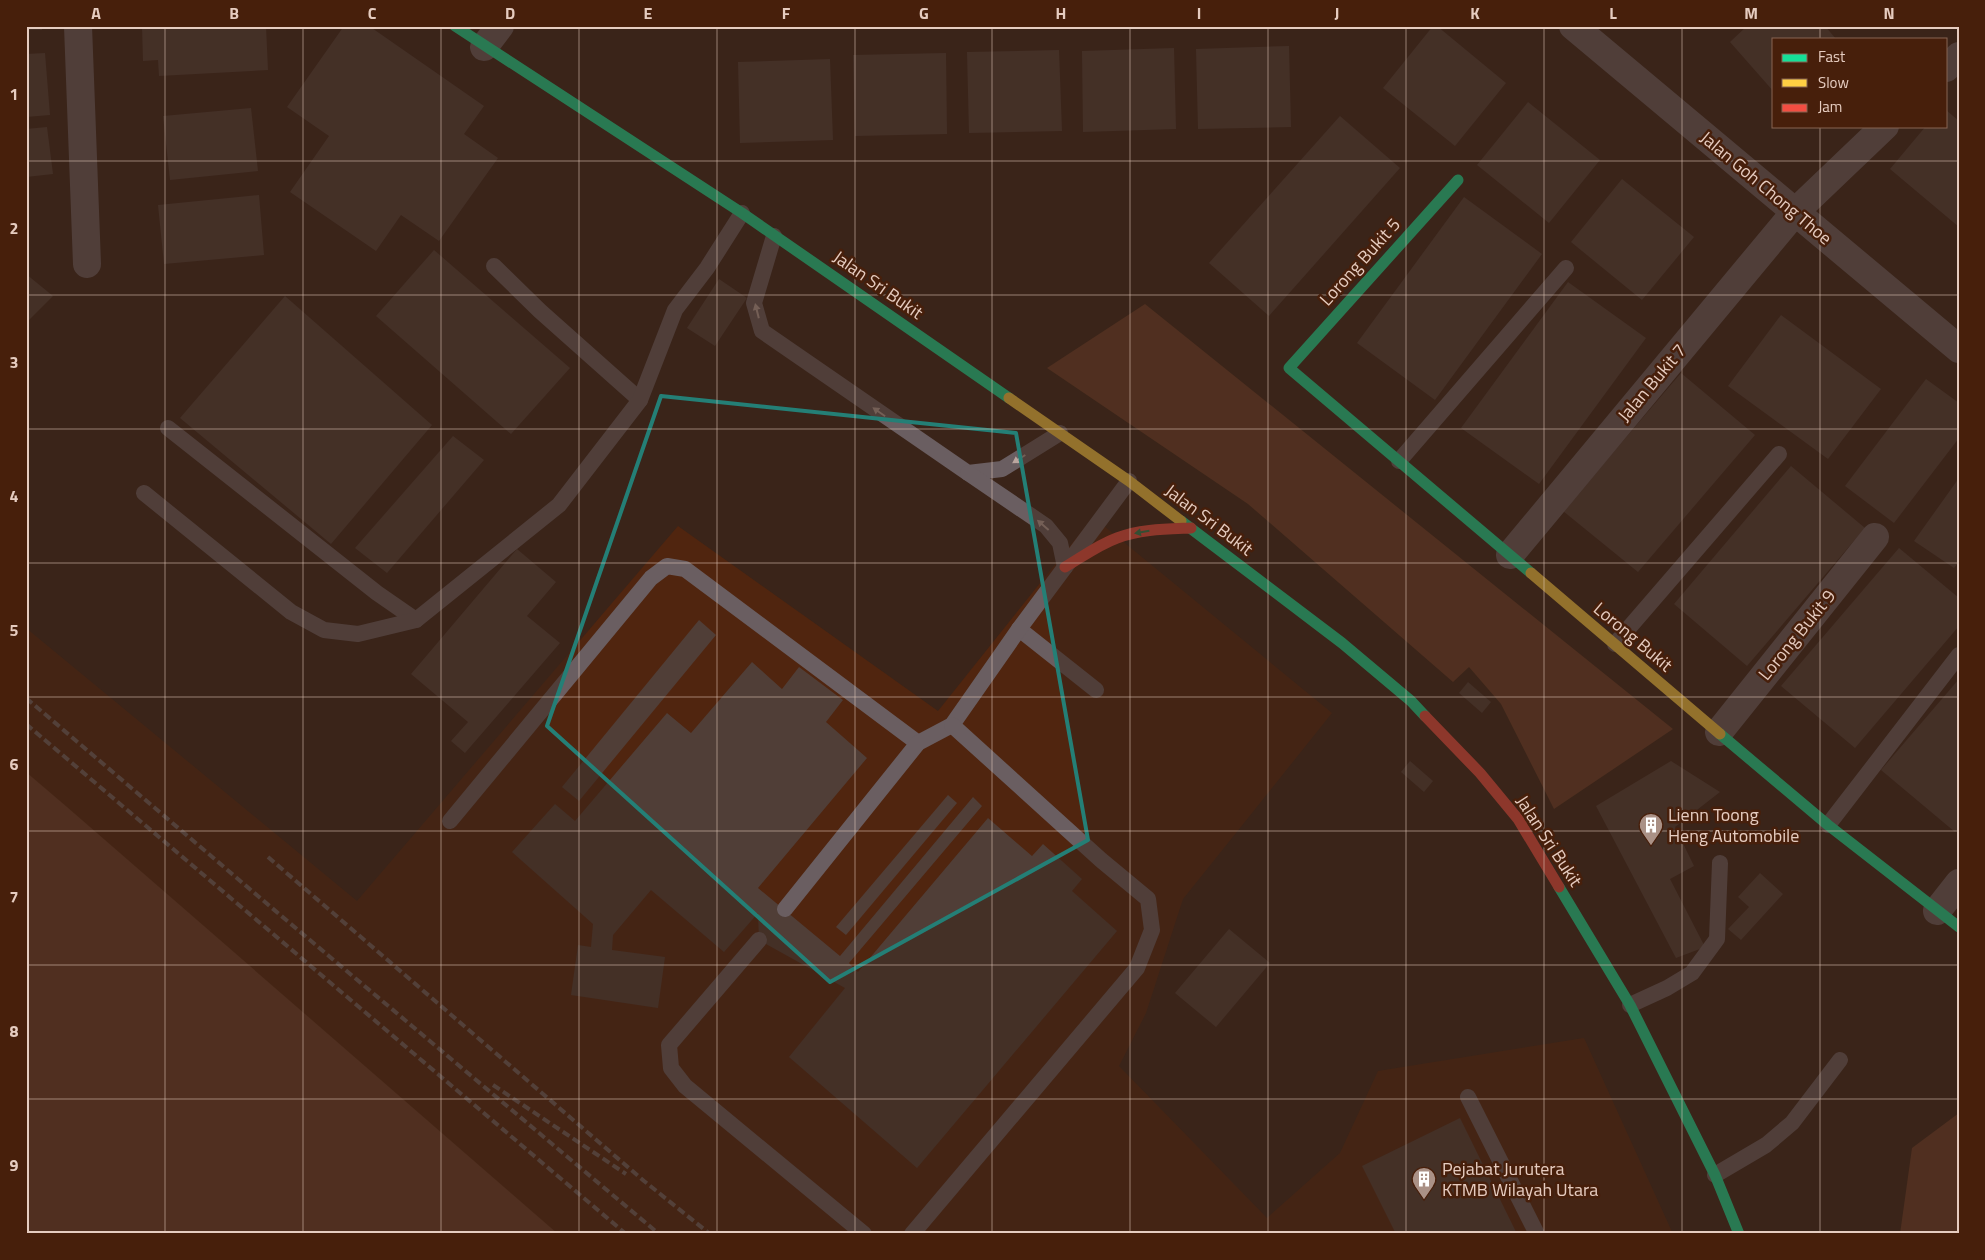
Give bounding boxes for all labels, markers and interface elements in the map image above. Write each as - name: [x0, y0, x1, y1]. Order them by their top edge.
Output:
- text: A: [91, 1, 101, 25]
- text: B: [229, 1, 239, 25]
- text: C: [368, 1, 377, 25]
- text: D: [505, 1, 515, 25]
- text: E: [644, 1, 653, 25]
- text: F: [782, 1, 791, 25]
- text: G: [919, 1, 929, 25]
- text: H: [1056, 1, 1066, 25]
- text: I: [1197, 1, 1201, 25]
- text: J: [1335, 1, 1339, 25]
- text: K: [1470, 1, 1480, 25]
- text: L: [1609, 1, 1617, 25]
- text: M: [1744, 1, 1758, 25]
- text: N: [1883, 1, 1895, 25]
- legend: [1772, 38, 1948, 128]
- text: Fast: [1818, 45, 1846, 68]
- text: Slow: [1818, 71, 1849, 94]
- text: 1: [10, 82, 18, 106]
- text: Jam: [1818, 95, 1842, 118]
- street label: Jalan Goh Chong Thoe: [1695, 124, 1838, 251]
- street label: Lorong Bukit 5: [1313, 212, 1406, 312]
- text: 2: [10, 216, 18, 240]
- street label: Jalan Sri Bukit: [828, 244, 929, 326]
- one-way arrow: [752, 304, 760, 319]
- street label: Jalan Bukit 7: [1611, 338, 1692, 428]
- text: 3: [10, 350, 18, 374]
- one-way arrow: [872, 407, 885, 416]
- one-way arrow: [1012, 454, 1025, 463]
- street label: Jalan Sri Bukit: [1159, 477, 1260, 562]
- text: 4: [10, 484, 19, 508]
- one-way arrow: [1038, 519, 1050, 531]
- one-way arrow: [1134, 529, 1150, 537]
- street label: Lorong Bukit 9: [1751, 583, 1842, 686]
- street label: Lorong Bukit: [1588, 595, 1679, 678]
- text: 5: [10, 618, 19, 642]
- text: 6: [10, 752, 19, 776]
- street label: Jalan Sri Bukit: [1510, 790, 1590, 892]
- place label: Lienn Toong Heng Automobile: [1668, 801, 1799, 849]
- building icon: Lienn Toong Heng Automobile: [1638, 812, 1664, 846]
- text: 7: [10, 885, 18, 909]
- text: 8: [10, 1019, 19, 1043]
- text: 9: [10, 1153, 19, 1177]
- place label: Pejabat Jurutera KTMB Wilayah Utara: [1442, 1155, 1598, 1203]
- building icon: Pejabat Jurutera KTMB Wilayah Utara: [1411, 1166, 1437, 1200]

